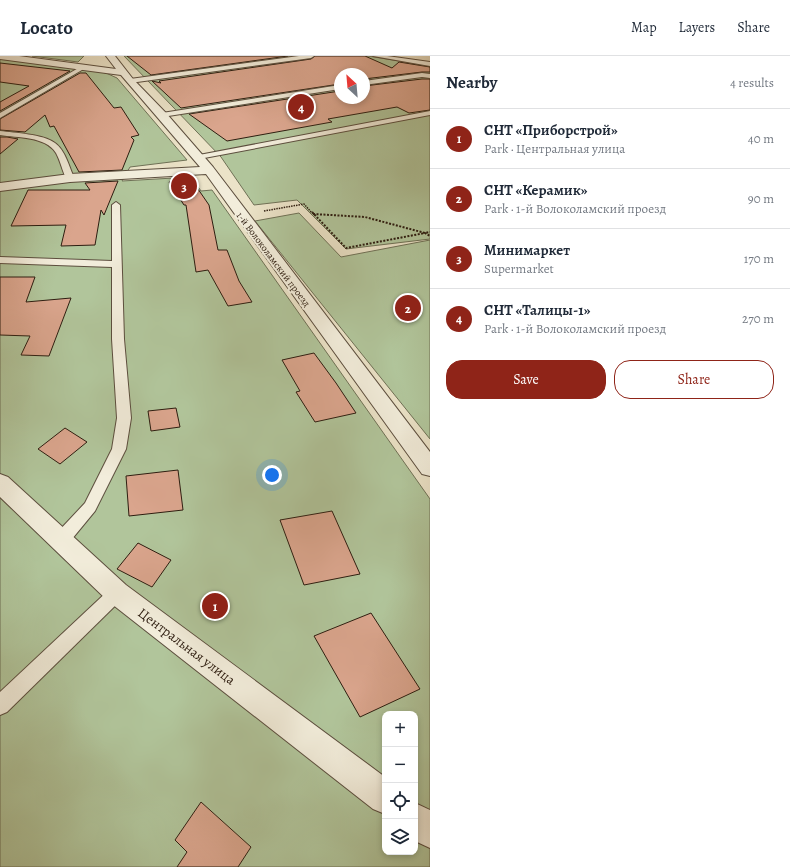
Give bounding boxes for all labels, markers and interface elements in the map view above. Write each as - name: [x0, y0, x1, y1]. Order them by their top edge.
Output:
- text: Locato: [20, 15, 73, 41]
- text: Map: [631, 18, 657, 37]
- text: Layers: [679, 18, 715, 37]
- text: Share: [737, 18, 770, 37]
- north arrow: [334, 68, 370, 104]
- text: Nearby: [446, 71, 497, 94]
- text: 4 results: [730, 74, 774, 91]
- pin: 4: [288, 92, 314, 122]
- text: СНТ «Приборстрой»: [484, 120, 618, 140]
- text: 1: [457, 130, 461, 147]
- text: 40 m: [748, 130, 774, 147]
- text: Park · Центральная улица: [484, 140, 625, 157]
- pin: 3: [171, 171, 197, 201]
- text: СНТ «Керамик»: [484, 180, 588, 200]
- text: 2: [456, 190, 462, 207]
- text: 90 m: [748, 190, 774, 207]
- text: Park · 1-й Волоколамский проезд: [484, 200, 666, 217]
- street label: 1-й Волоколамский проезд: [233, 209, 314, 310]
- text: Минимаркет: [484, 240, 570, 260]
- text: 3: [456, 250, 462, 267]
- text: 170 m: [744, 250, 774, 267]
- text: Supermarket: [484, 260, 554, 277]
- pin: 2: [395, 293, 421, 323]
- text: СНТ «Талицы-1»: [484, 300, 590, 320]
- text: 4: [456, 310, 462, 327]
- text: 270 m: [742, 310, 774, 327]
- text: Park · 1-й Волоколамский проезд: [484, 320, 666, 337]
- button: Save: [446, 360, 606, 399]
- button: Share: [614, 360, 774, 399]
- your location: [262, 465, 282, 485]
- pin: 1: [202, 591, 228, 621]
- street label: Центральная улица: [134, 603, 240, 690]
- map controls: [382, 711, 418, 855]
- button: +: [382, 711, 418, 747]
- button: −: [382, 747, 418, 783]
- button: locate: [382, 783, 418, 819]
- button: layers: [382, 819, 418, 855]

